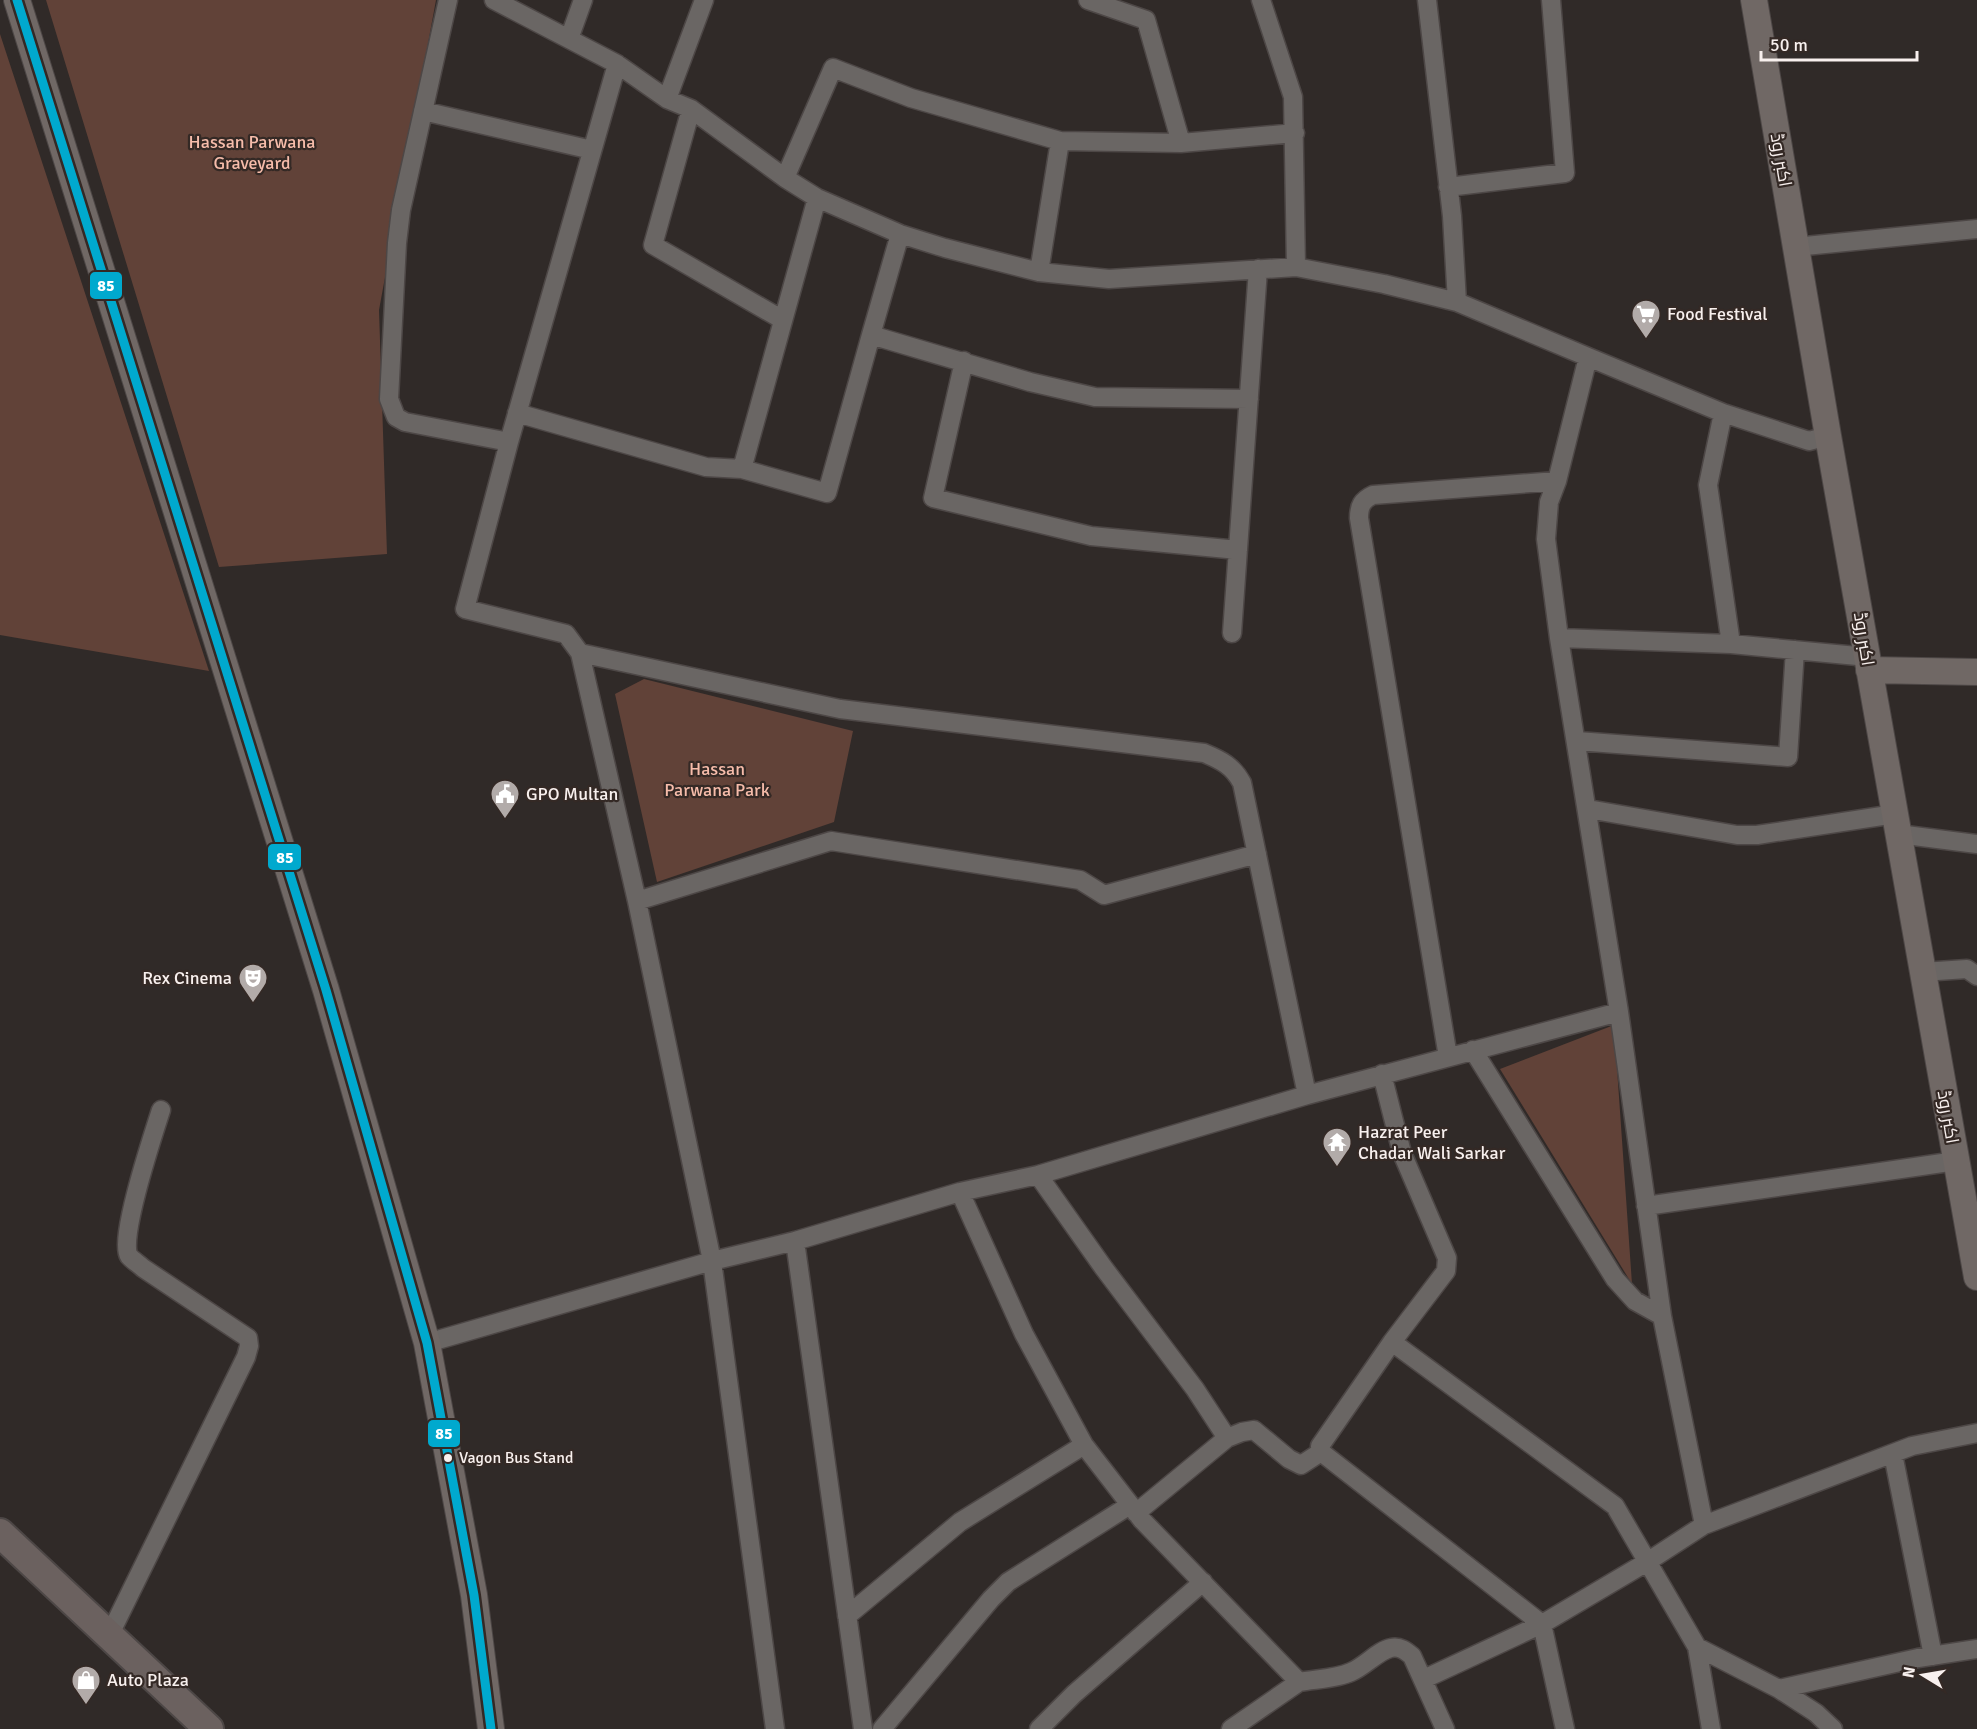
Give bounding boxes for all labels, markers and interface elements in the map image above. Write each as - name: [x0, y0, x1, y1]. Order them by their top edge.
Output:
- scale bar: [1761, 24, 1917, 62]
- text: 50 m: [1770, 34, 1808, 56]
- park label: Hassan Parwana Graveyard: [189, 131, 315, 174]
- street label: اکبر روڈ: [1765, 132, 1797, 188]
- line badge: 85: [89, 271, 123, 300]
- text: 85: [97, 276, 115, 296]
- supermarket icon: Food Festival: [1630, 298, 1662, 340]
- place label: Food Festival: [1667, 303, 1768, 325]
- street label: اکبر روڈ: [1849, 611, 1879, 667]
- park label: Hassan Parwana Park: [664, 758, 770, 801]
- public building icon: GPO Multan: [489, 778, 521, 820]
- place label: GPO Multan: [526, 783, 618, 805]
- line badge: 85: [267, 843, 302, 871]
- text: 85: [276, 848, 294, 868]
- theatre icon: Rex Cinema: [237, 962, 269, 1004]
- place label: Rex Cinema: [142, 967, 232, 989]
- street label: اکبر روڈ: [1932, 1089, 1964, 1145]
- place label: Hazrat Peer Chadar Wali Sarkar: [1358, 1121, 1506, 1164]
- temple icon: Hazrat Peer Chadar Wali Sarkar: [1321, 1126, 1353, 1168]
- line badge: 85: [427, 1419, 461, 1448]
- text: 85: [435, 1424, 453, 1444]
- place label: Vagon Bus Stand: [459, 1448, 573, 1468]
- marker: Vagon Bus Stand: [442, 1452, 454, 1464]
- north arrow: [1893, 1645, 1953, 1705]
- shop icon: Auto Plaza: [70, 1664, 102, 1706]
- text: N: [1898, 1665, 1920, 1680]
- place label: Auto Plaza: [107, 1669, 189, 1691]

